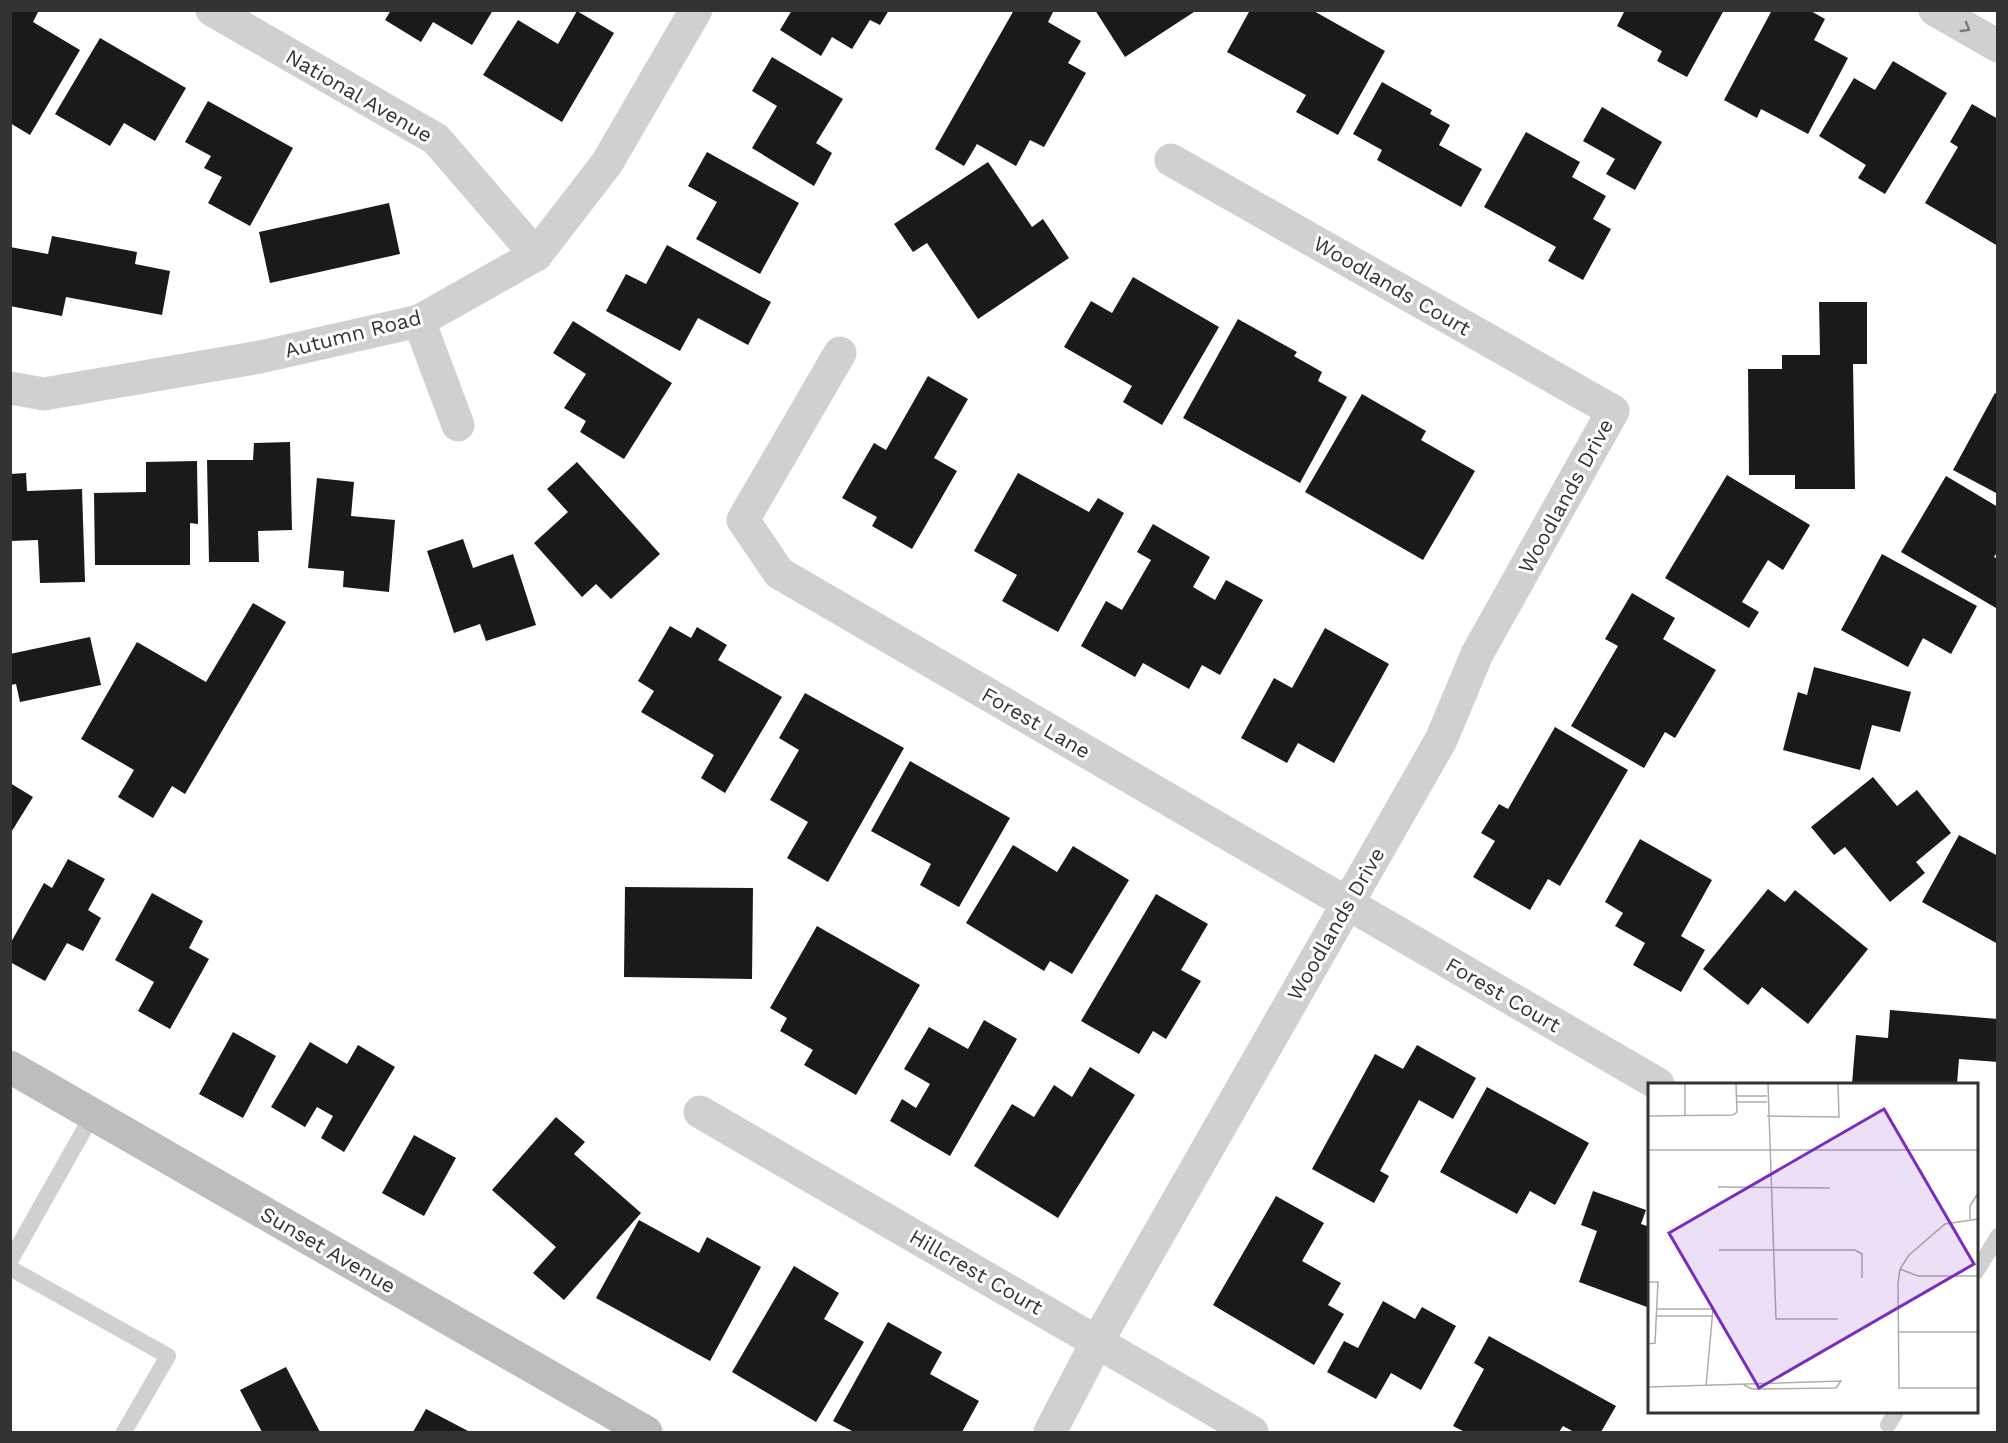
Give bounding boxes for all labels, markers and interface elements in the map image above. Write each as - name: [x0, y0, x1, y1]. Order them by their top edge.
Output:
- one-way arrow: [1960, 21, 1971, 33]
- street label: National Avenue: [282, 44, 437, 148]
- street label: Woodlands Court: [1309, 230, 1475, 341]
- street label: Autumn Road: [282, 304, 424, 363]
- street label: Woodlands Drive: [1513, 414, 1618, 577]
- street label: Forest Lane: [978, 681, 1095, 764]
- street label: Woodlands Drive: [1282, 843, 1390, 1005]
- street label: Forest Court: [1441, 952, 1565, 1038]
- inset map: [1648, 1083, 1978, 1413]
- street label: Sunset Avenue: [256, 1201, 400, 1298]
- street label: Hillcrest Court: [905, 1223, 1047, 1320]

